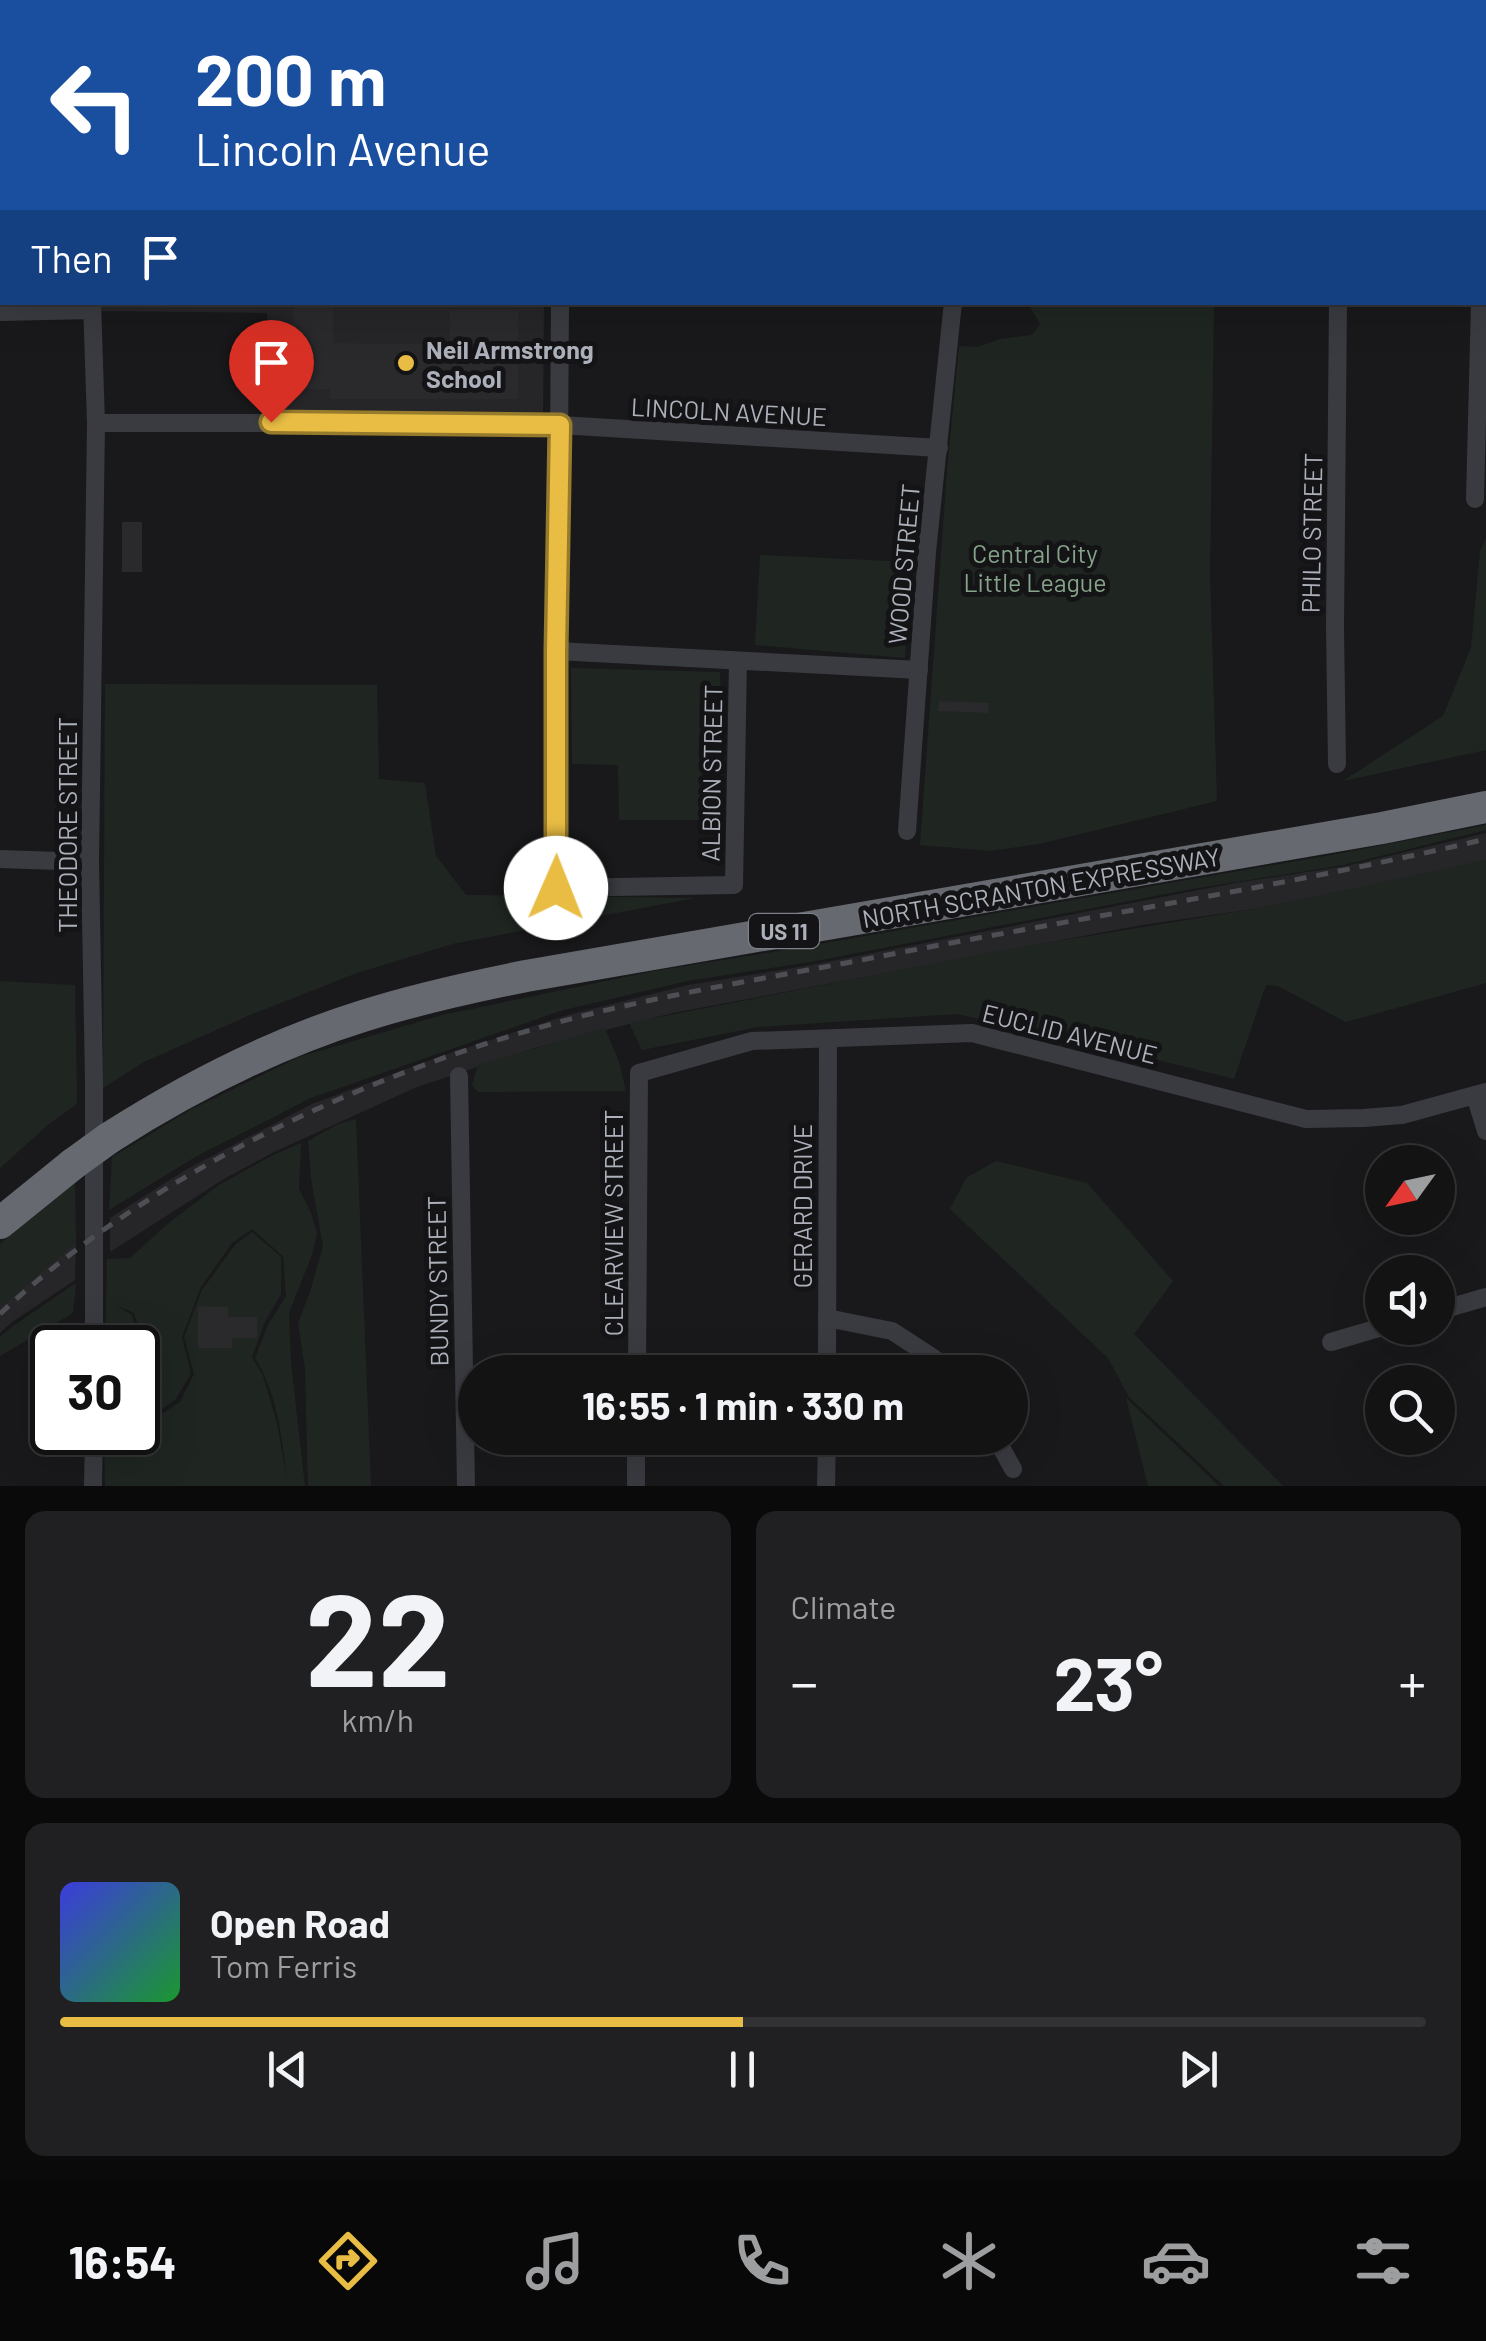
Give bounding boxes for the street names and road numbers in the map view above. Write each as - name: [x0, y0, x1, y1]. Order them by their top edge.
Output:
- street label: LINCOLN AVENUE: [630, 391, 828, 431]
- street label: PHILO STREET: [1295, 453, 1327, 613]
- street label: WOOD STREET: [881, 482, 925, 646]
- street label: ALBION STREET: [694, 684, 728, 862]
- street label: THEODORE STREET: [52, 717, 82, 933]
- street label: NORTH SCRANTON EXPRESSWAY: [860, 841, 1222, 933]
- road number: US 11: [749, 914, 819, 948]
- street label: EUCLID AVENUE: [980, 997, 1160, 1069]
- street label: CLEARVIEW STREET: [598, 1110, 628, 1336]
- street label: GERARD DRIVE: [787, 1124, 817, 1288]
- street label: BUNDY STREET: [421, 1195, 453, 1367]

